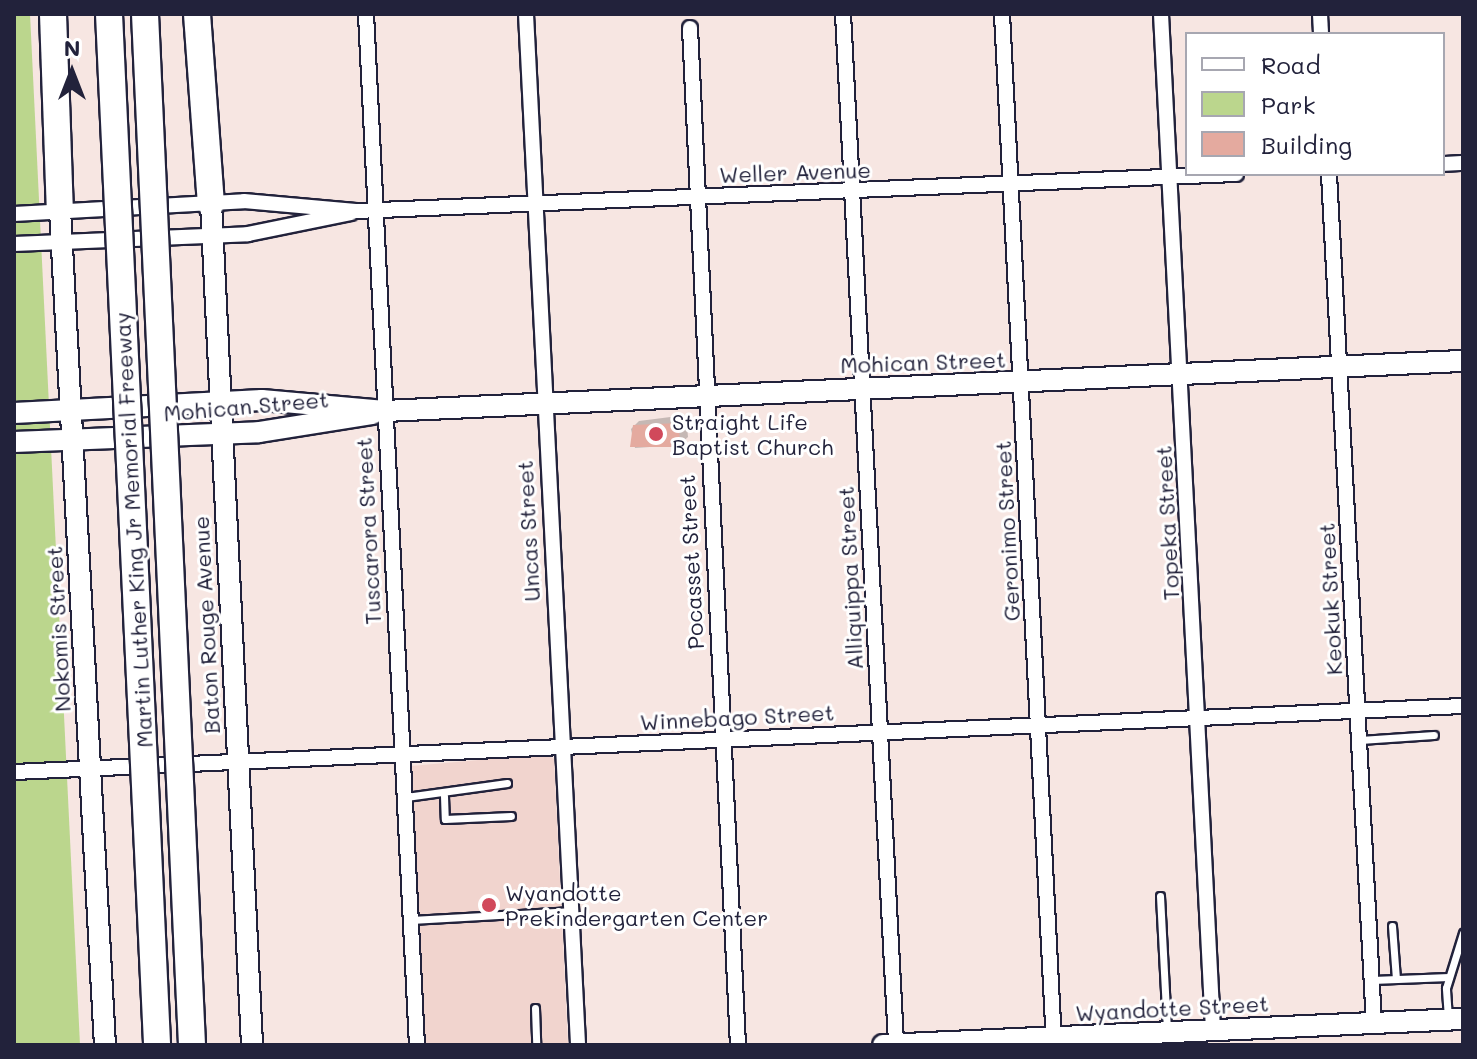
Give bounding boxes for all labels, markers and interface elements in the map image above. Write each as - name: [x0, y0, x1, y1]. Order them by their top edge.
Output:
- north arrow: [32, 32, 112, 112]
- legend: [1185, 32, 1445, 176]
- text: N: [64, 33, 80, 62]
- text: Road: [1261, 49, 1321, 80]
- text: Park: [1261, 89, 1315, 120]
- text: Building: [1261, 129, 1352, 160]
- street label: Weller Avenue: [719, 156, 871, 188]
- street label: Martin Luther King Jr Memorial Freeway: [108, 312, 158, 748]
- street label: Mohican Street: [840, 346, 1006, 378]
- street label: Mohican Street: [162, 386, 330, 426]
- place label: Straight Life Baptist Church: [672, 408, 833, 460]
- marker: Straight Life Baptist Church: [647, 425, 665, 443]
- street label: Tuscarora Street: [350, 437, 386, 625]
- street label: Geronimo Street: [989, 440, 1025, 622]
- street label: Topeka Street: [1150, 445, 1184, 601]
- street label: Uncas Street: [511, 460, 545, 602]
- street label: Pocasset Street: [673, 474, 709, 650]
- street label: Alliquippa Street: [832, 486, 868, 670]
- street label: Baton Rouge Avenue: [187, 515, 225, 735]
- street label: Keokuk Street: [1313, 522, 1347, 676]
- street label: Nokomis Street: [40, 545, 76, 713]
- street label: Winnebago Street: [639, 699, 835, 735]
- place label: Wyandotte Prekindergarten Center: [505, 879, 768, 930]
- marker: Wyandotte Prekindergarten Center: [480, 896, 498, 914]
- street label: Wyandotte Street: [1075, 990, 1269, 1026]

